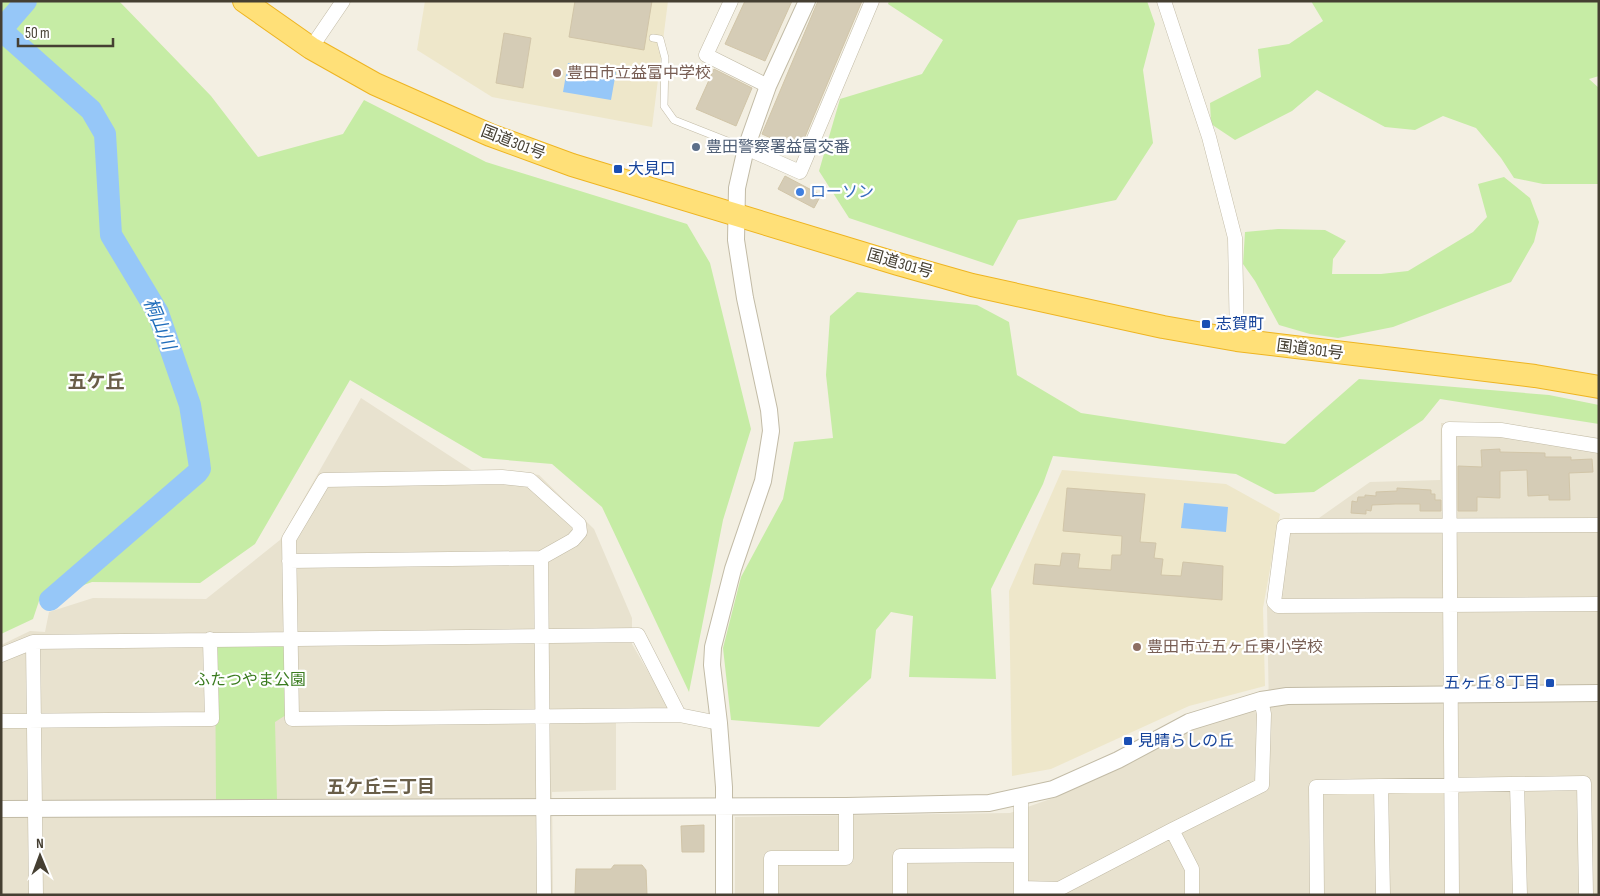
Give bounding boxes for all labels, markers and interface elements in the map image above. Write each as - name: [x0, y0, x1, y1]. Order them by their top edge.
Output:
- scale bar: [18, 15, 112, 47]
- text: 50 m: [25, 24, 50, 43]
- place label: 豊田市立益富中学校: [567, 64, 711, 83]
- marker: 豊田市立益富中学校: [551, 67, 563, 79]
- street label: 国道301号: [478, 122, 548, 164]
- place label: 豊田警察署益富交番: [706, 138, 850, 157]
- marker: 豊田警察署益富交番: [690, 141, 702, 153]
- place label: 大見口: [628, 160, 676, 179]
- marker: 大見口: [612, 163, 624, 175]
- place label: ローソン: [810, 183, 874, 202]
- marker: ローソン: [794, 186, 806, 198]
- street label: 国道301号: [865, 246, 935, 282]
- water label: 桐山川: [139, 295, 180, 355]
- place label: 志賀町: [1216, 315, 1264, 334]
- marker: 志賀町: [1200, 318, 1212, 330]
- street label: 国道301号: [1275, 336, 1345, 364]
- district label: 五ケ丘: [67, 371, 125, 394]
- place label: 豊田市立五ヶ丘東小学校: [1147, 638, 1323, 657]
- marker: 豊田市立五ヶ丘東小学校: [1131, 641, 1143, 653]
- park label: ふたつやま公園: [194, 671, 306, 690]
- place label: 五ヶ丘８丁目: [1444, 674, 1540, 693]
- marker: 五ヶ丘８丁目: [1544, 677, 1556, 689]
- place label: 見晴らしの丘: [1138, 732, 1234, 751]
- marker: 見晴らしの丘: [1122, 735, 1134, 747]
- district label: 五ケ丘三丁目: [327, 777, 435, 798]
- north arrow: [15, 831, 65, 881]
- text: N: [36, 835, 44, 852]

